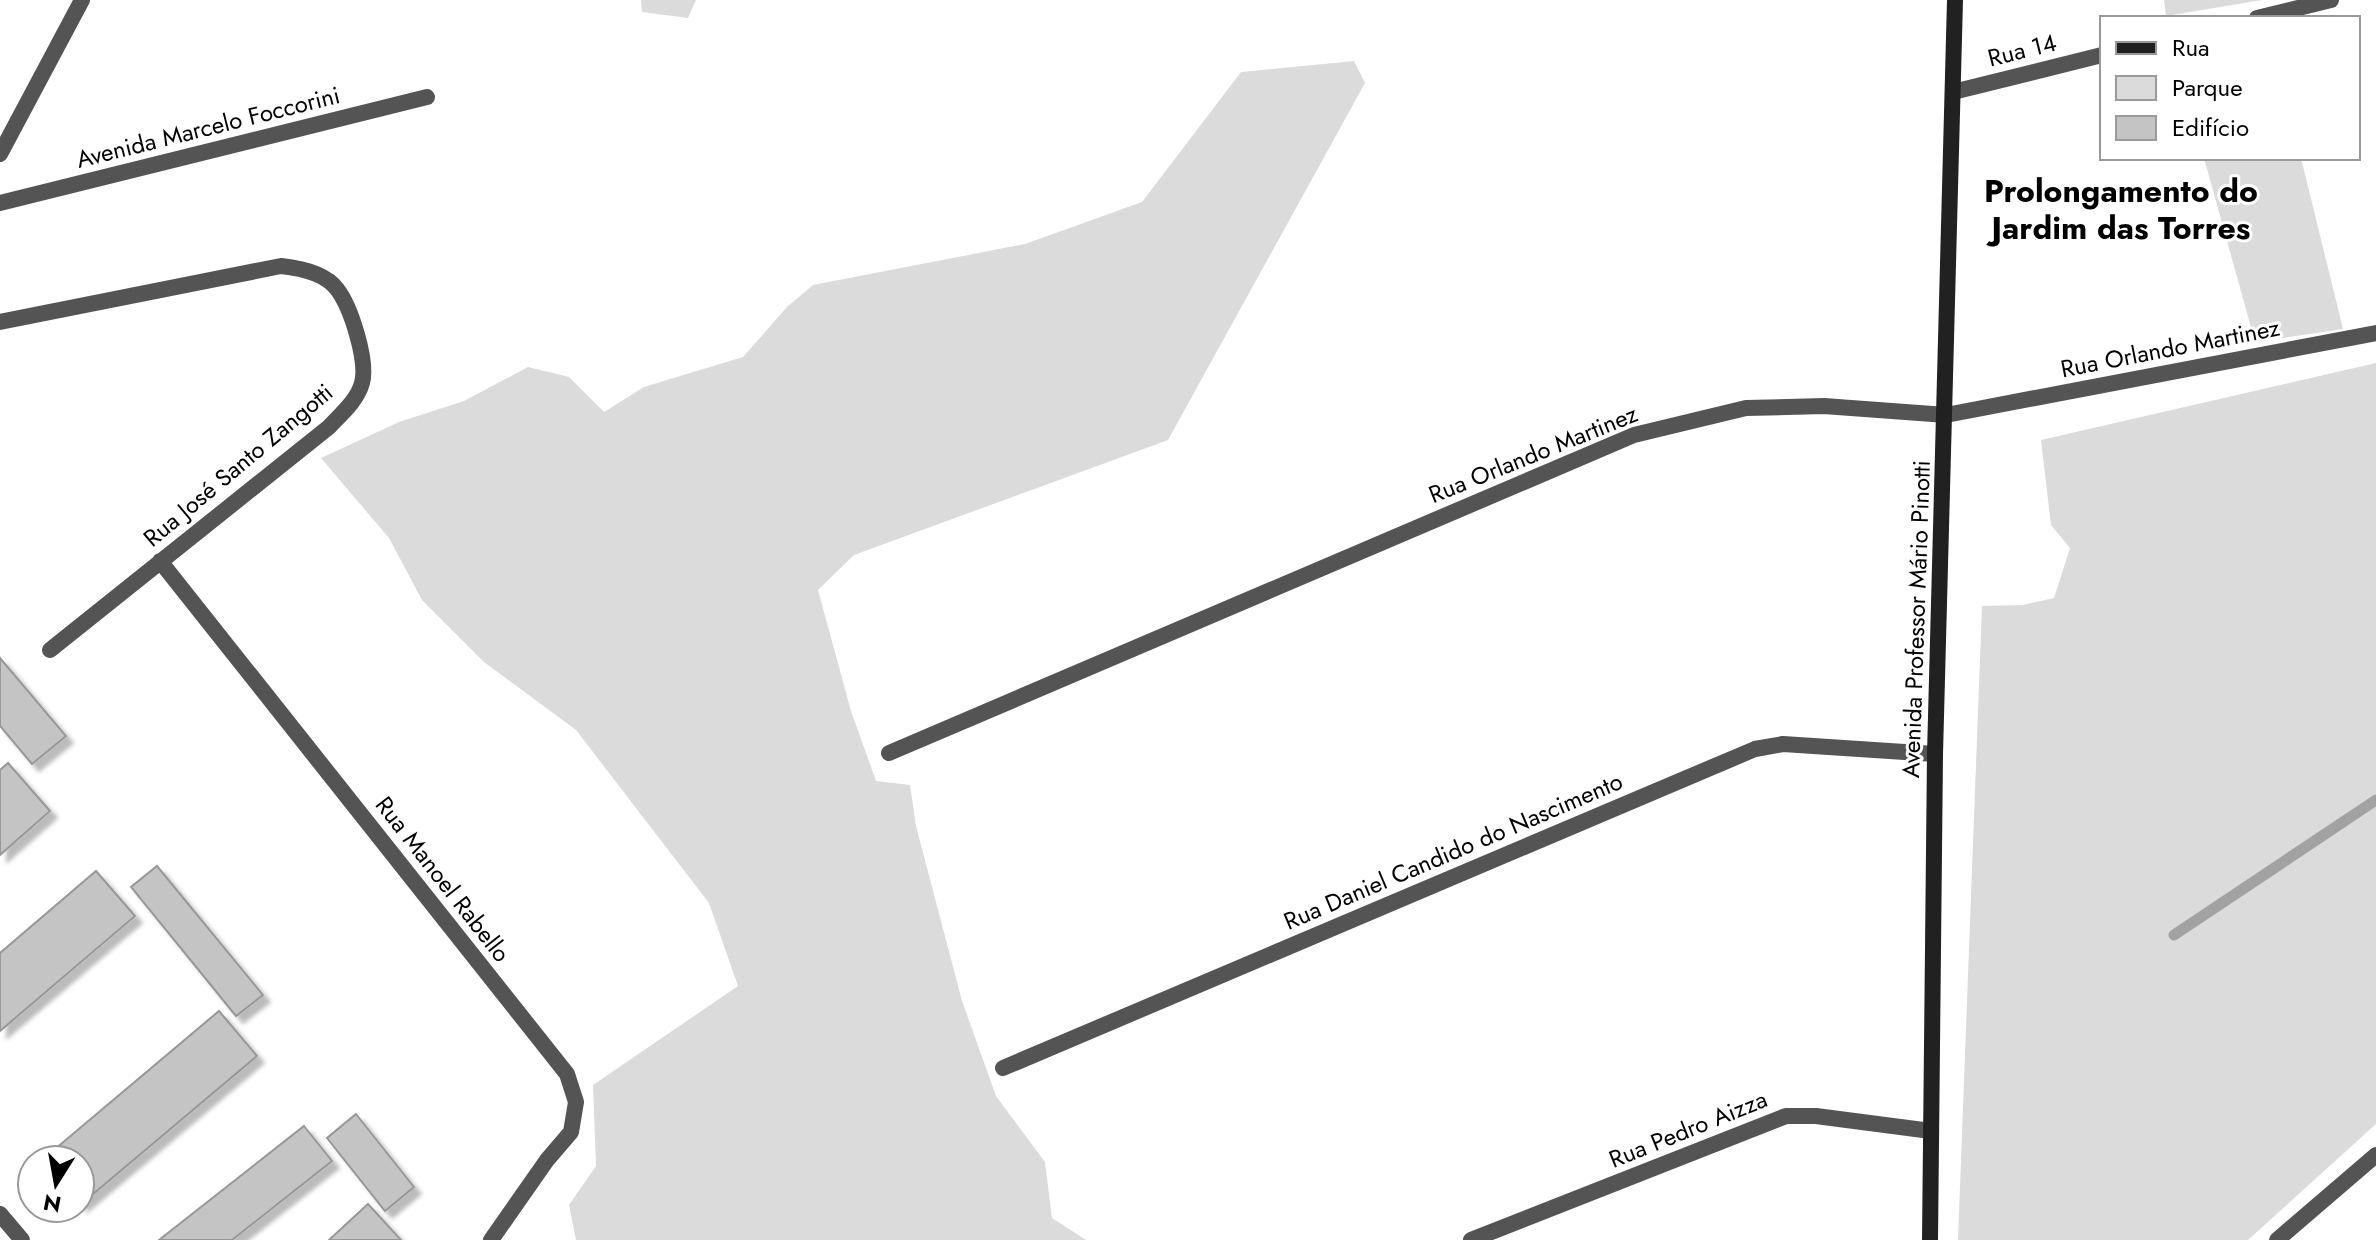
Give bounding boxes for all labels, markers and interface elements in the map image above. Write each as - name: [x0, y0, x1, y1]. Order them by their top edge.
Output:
- legend: [2100, 16, 2360, 160]
- street label: Rua 14: [1984, 25, 2060, 75]
- text: Rua: [2172, 30, 2210, 65]
- text: Parque: [2172, 70, 2243, 105]
- street label: Avenida Marcelo Foccorini: [72, 77, 344, 177]
- text: Edifício: [2172, 110, 2249, 145]
- district label: Prolongamento do Jardim das Torres: [1984, 168, 2258, 251]
- street label: Rua Orlando Martinez: [2057, 310, 2283, 386]
- street label: Rua José Santo Zangotti: [136, 375, 340, 555]
- street label: Rua Orlando Martinez: [1423, 396, 1643, 512]
- street label: Avenida Professor Mário Pinotti: [1893, 460, 1939, 778]
- street label: Rua Daniel Candido do Nascimento: [1278, 764, 1628, 938]
- street label: Rua Manoel Rabello: [367, 789, 519, 969]
- street label: Rua Pedro Aizza: [1604, 1081, 1772, 1177]
- north arrow: [16, 1144, 96, 1224]
- text: N: [41, 1186, 64, 1221]

